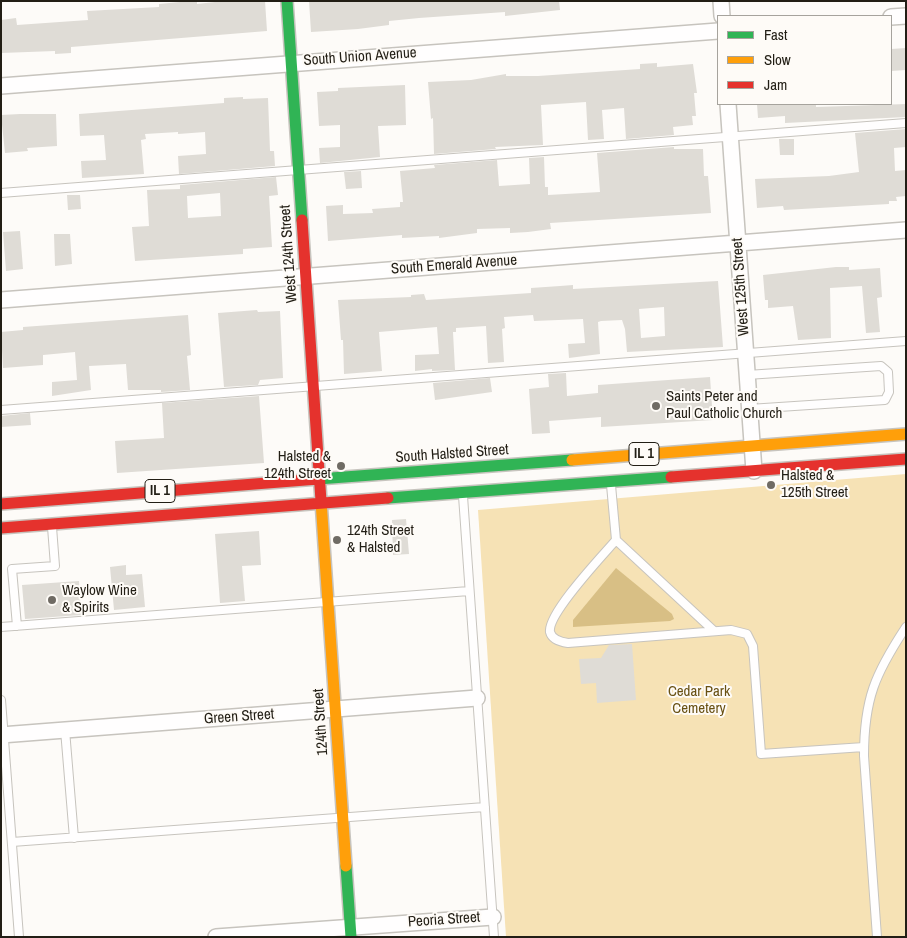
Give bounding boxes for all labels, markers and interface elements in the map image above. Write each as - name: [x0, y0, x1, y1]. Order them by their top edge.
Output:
- legend: [717, 15, 892, 105]
- text: Fast: [764, 24, 787, 45]
- street label: South Union Avenue: [303, 44, 417, 70]
- text: Slow: [764, 49, 791, 70]
- text: Jam: [764, 74, 787, 95]
- street label: West 124th Street: [277, 204, 301, 304]
- street label: West 125th Street: [729, 237, 753, 337]
- street label: South Emerald Avenue: [390, 252, 518, 278]
- place label: Saints Peter and Paul Catholic Church: [666, 388, 782, 423]
- marker: Saints Peter and Paul Catholic Church: [650, 400, 662, 412]
- street label: South Halsted Street: [395, 441, 509, 467]
- road number: IL 1: [629, 442, 659, 466]
- place label: Halsted & 124th Street: [264, 448, 331, 483]
- marker: Halsted & 124th Street: [335, 460, 347, 472]
- place label: Halsted & 125th Street: [781, 467, 848, 502]
- marker: Halsted & 125th Street: [765, 479, 777, 491]
- road number: IL 1: [145, 480, 175, 502]
- place label: 124th Street & Halsted: [347, 522, 414, 557]
- marker: 124th Street & Halsted: [331, 534, 343, 546]
- place label: Waylow Wine & Spirits: [62, 582, 137, 617]
- marker: Waylow Wine & Spirits: [46, 594, 58, 606]
- park label: Cedar Park Cemetery: [668, 683, 730, 718]
- street label: 124th Street: [310, 688, 332, 756]
- street label: Green Street: [203, 706, 275, 728]
- street label: Peoria Street: [407, 908, 481, 932]

